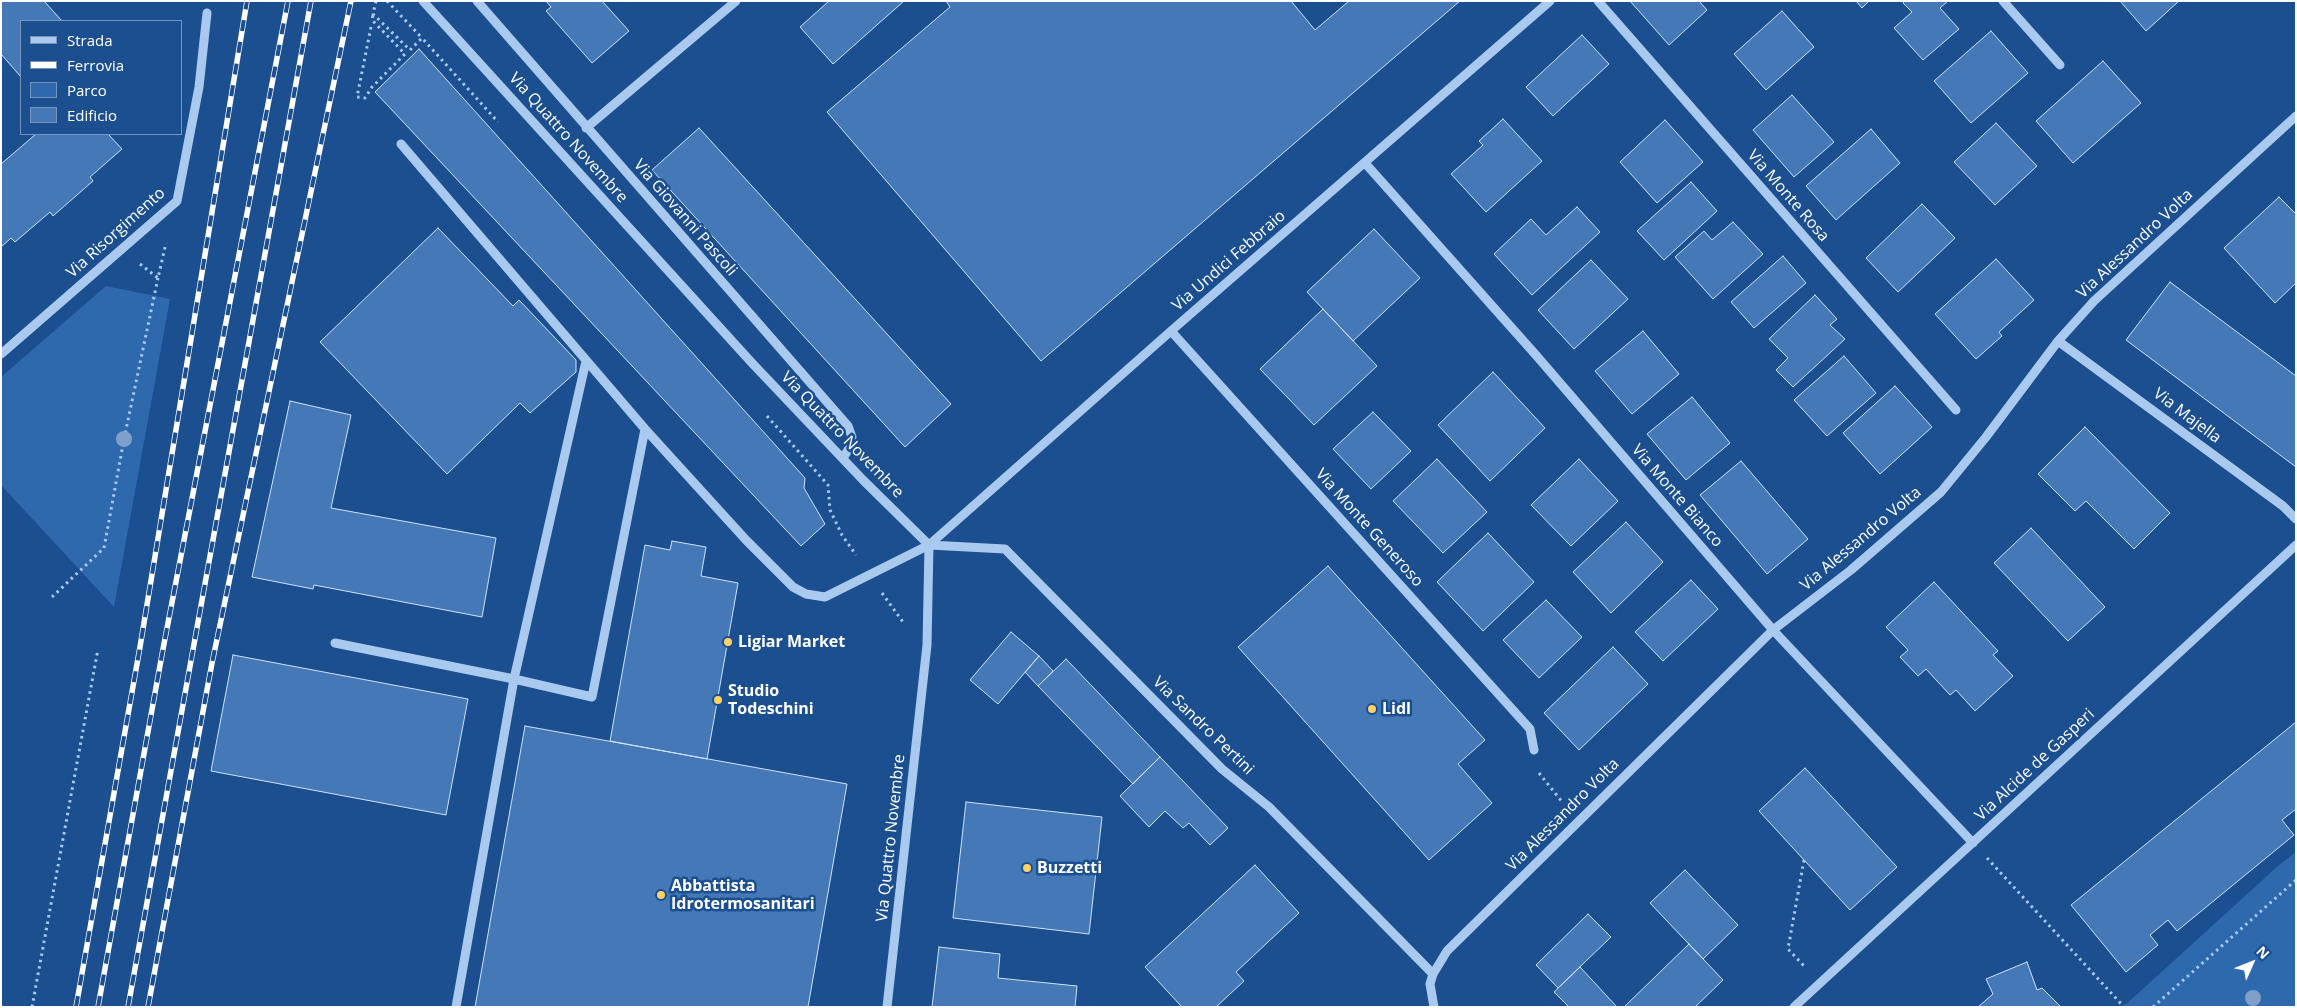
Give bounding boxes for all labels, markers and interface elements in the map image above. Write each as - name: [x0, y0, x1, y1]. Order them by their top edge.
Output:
- legend: [20, 20, 182, 135]
- text: Strada: [67, 30, 113, 50]
- text: Ferrovia: [67, 55, 124, 75]
- street label: Via Quattro Novembre: [505, 69, 631, 207]
- text: Parco: [67, 80, 107, 100]
- text: Edificio: [67, 105, 117, 125]
- street label: Via Monte Rosa: [1743, 146, 1833, 246]
- street label: Via Giovanni Pascoli: [629, 156, 741, 280]
- street label: Via Risorgimento: [63, 184, 169, 282]
- street label: Via Alessandro Volta: [2073, 185, 2197, 303]
- street label: Via Undici Febbraio: [1168, 207, 1290, 315]
- street label: Via Quattro Novembre: [777, 368, 907, 502]
- street label: Via Majella: [2149, 384, 2225, 448]
- street label: Via Monte Bianco: [1627, 441, 1727, 551]
- street label: Via Monte Generoso: [1311, 465, 1427, 591]
- street label: Via Alessandro Volta: [1797, 483, 1925, 595]
- place label: Ligiar Market: [738, 632, 845, 652]
- marker: Ligiar Market: [722, 636, 734, 648]
- street label: Via Sandro Pertini: [1149, 673, 1257, 779]
- place label: Studio Todeschini: [728, 681, 814, 719]
- marker: Studio Todeschini: [712, 694, 724, 706]
- place label: Lidl: [1382, 699, 1411, 719]
- marker: Lidl: [1366, 703, 1378, 715]
- street label: Via Alcide de Gasperi: [1971, 705, 2099, 825]
- street label: Via Quattro Novembre: [873, 753, 909, 923]
- street label: Via Alessandro Volta: [1503, 755, 1623, 875]
- place label: Buzzetti: [1037, 858, 1102, 878]
- marker: Buzzetti: [1021, 862, 1033, 874]
- place label: Abbattista Idrotermosanitari: [671, 876, 815, 914]
- marker: Abbattista Idrotermosanitari: [655, 889, 667, 901]
- north arrow: [2227, 938, 2277, 988]
- text: N: [2252, 942, 2274, 963]

